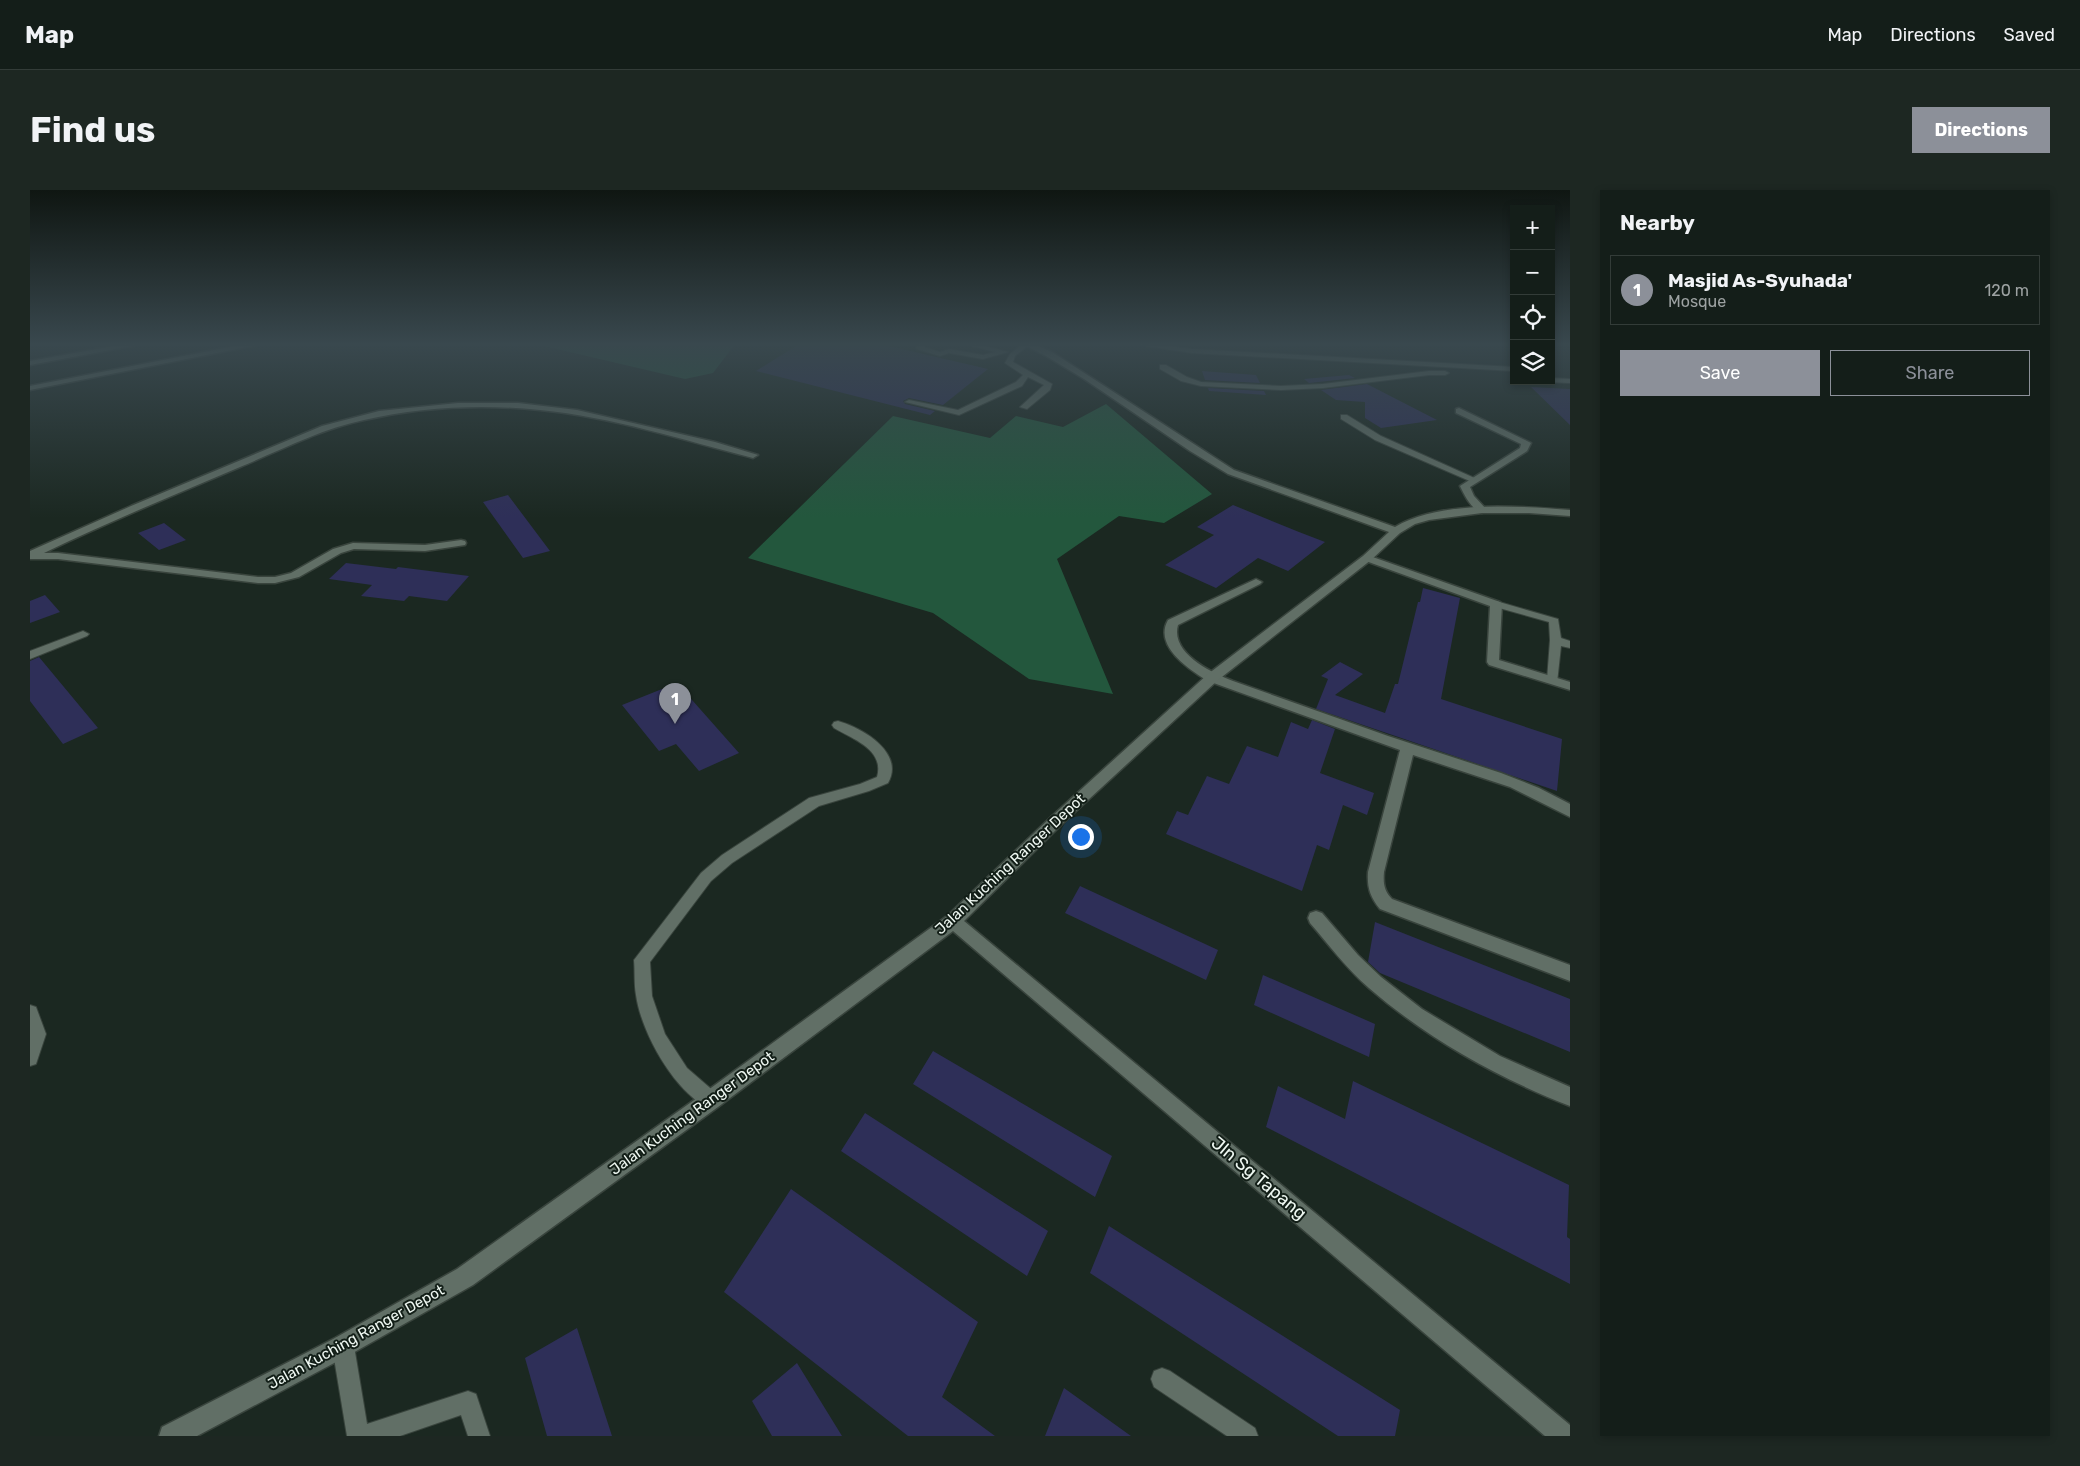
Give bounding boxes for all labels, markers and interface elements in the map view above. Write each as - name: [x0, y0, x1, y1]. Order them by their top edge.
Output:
- text: Map: [25, 21, 74, 49]
- text: Map: [1827, 24, 1862, 46]
- text: Directions: [1890, 24, 1976, 46]
- text: Saved: [2004, 24, 2055, 46]
- button: Directions: [1912, 107, 2050, 153]
- text: Find us: [30, 109, 155, 151]
- map controls: [1510, 205, 1555, 385]
- button: +: [1510, 205, 1555, 250]
- text: Nearby: [1620, 210, 1695, 235]
- button: −: [1510, 250, 1555, 295]
- text: Masjid As-Syuhada': [1668, 269, 1852, 292]
- text: 1: [1633, 281, 1641, 300]
- text: 120 m: [1984, 281, 2029, 300]
- text: Mosque: [1668, 292, 1726, 311]
- button: locate: [1510, 295, 1555, 340]
- button: layers: [1510, 340, 1555, 385]
- button: Save: [1620, 350, 1820, 396]
- button: Share: [1830, 350, 2030, 396]
- pin: 1: [659, 683, 691, 724]
- street label: Jalan Kuching Ranger Depot: [931, 790, 1089, 938]
- your location: [1068, 824, 1094, 850]
- street label: Jalan Kuching Ranger Depot: [606, 1047, 778, 1179]
- street label: Jln Sg Tapang: [1207, 1132, 1311, 1224]
- street label: Jalan Kuching Ranger Depot: [265, 1281, 447, 1393]

